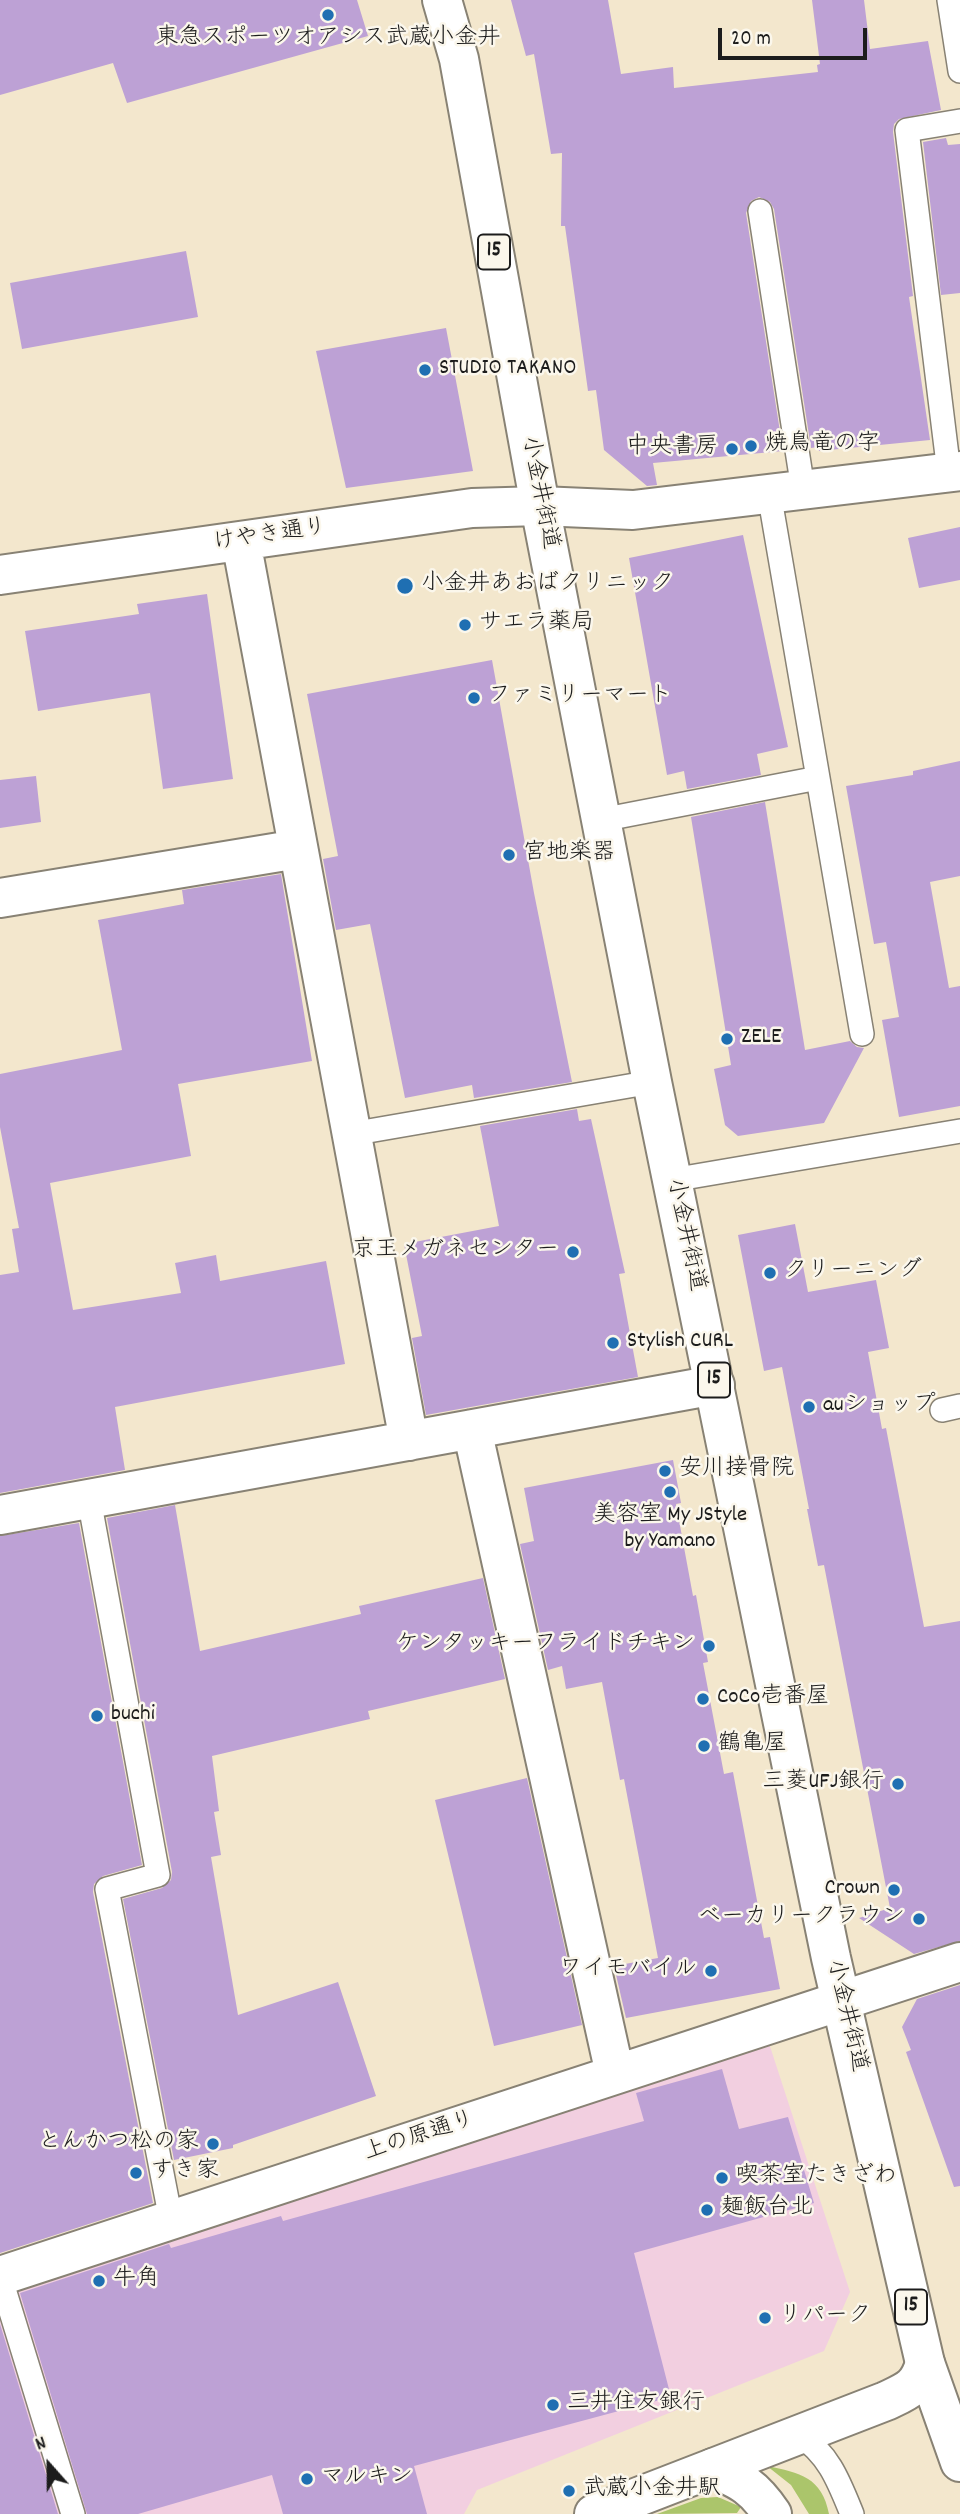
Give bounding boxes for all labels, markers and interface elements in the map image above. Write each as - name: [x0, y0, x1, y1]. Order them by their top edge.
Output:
- marker: 東急スポーツオアシス武蔵小金井: [320, 7, 336, 23]
- scale bar: [722, 14, 871, 58]
- text: 20 m: [731, 25, 771, 55]
- place label: 東急スポーツオアシス武蔵小金井: [156, 26, 500, 54]
- road number: 15: [478, 234, 510, 270]
- place label: STUDIO TAKANO: [439, 356, 576, 384]
- marker: STUDIO TAKANO: [417, 362, 433, 378]
- place label: 焼鳥竜の字: [765, 432, 880, 460]
- street label: 小金井街道: [513, 434, 563, 552]
- place label: 中央書房: [626, 435, 718, 463]
- marker: 焼鳥竜の字: [743, 438, 759, 454]
- marker: 中央書房: [724, 441, 740, 457]
- street label: けやき通り: [211, 515, 329, 559]
- place label: 小金井あおばクリニック: [421, 572, 674, 600]
- marker: 小金井あおばクリニック: [395, 576, 415, 596]
- place label: サエラ薬局: [479, 611, 594, 639]
- marker: サエラ薬局: [457, 617, 473, 633]
- place label: ファミリーマート: [488, 684, 672, 712]
- marker: ファミリーマート: [466, 690, 482, 706]
- place label: 宮地楽器: [523, 841, 615, 869]
- marker: 宮地楽器: [501, 847, 517, 863]
- place label: ZELE: [741, 1025, 781, 1053]
- marker: ZELE: [719, 1031, 735, 1047]
- street label: 小金井街道: [659, 1176, 709, 1294]
- place label: 京王メガネセンター: [352, 1238, 559, 1266]
- marker: 京王メガネセンター: [565, 1244, 581, 1260]
- place label: クリーニング: [784, 1259, 922, 1287]
- marker: クリーニング: [762, 1265, 778, 1281]
- place label: Stylish CURL: [627, 1329, 733, 1357]
- marker: Stylish CURL: [605, 1335, 621, 1351]
- road number: 15: [698, 1362, 730, 1398]
- place label: auショップ: [823, 1393, 936, 1421]
- marker: auショップ: [801, 1399, 817, 1415]
- place label: 安川接骨院: [679, 1457, 794, 1485]
- marker: 安川接骨院: [657, 1463, 673, 1479]
- marker: 美容室 My JStyle by Yamano: [662, 1484, 678, 1500]
- place label: 美容室 My JStyle by Yamano: [593, 1503, 747, 1557]
- place label: ケンタッキーフライドチキン: [396, 1632, 695, 1660]
- marker: ケンタッキーフライドチキン: [701, 1638, 717, 1654]
- place label: CoCo壱番屋: [717, 1685, 829, 1713]
- marker: CoCo壱番屋: [695, 1691, 711, 1707]
- place label: buchi: [111, 1702, 155, 1730]
- marker: buchi: [89, 1708, 105, 1724]
- place label: 鶴亀屋: [718, 1732, 787, 1760]
- marker: 鶴亀屋: [696, 1738, 712, 1754]
- place label: 三菱UFJ銀行: [762, 1770, 884, 1798]
- marker: 三菱UFJ銀行: [890, 1776, 906, 1792]
- place label: Crown: [824, 1876, 880, 1904]
- marker: Crown: [886, 1882, 902, 1898]
- place label: ベーカリークラウン: [698, 1905, 905, 1933]
- marker: ベーカリークラウン: [911, 1911, 927, 1927]
- place label: ワイモバイル: [559, 1957, 697, 1985]
- street label: 小金井街道: [819, 1957, 871, 2075]
- marker: ワイモバイル: [703, 1963, 719, 1979]
- street label: 上の原通り: [361, 2107, 479, 2169]
- place label: とんかつ松の家: [38, 2130, 199, 2158]
- marker: とんかつ松の家: [205, 2136, 221, 2152]
- place label: すき家: [150, 2159, 219, 2187]
- place label: 喫茶室たきざわ: [736, 2164, 897, 2192]
- marker: すき家: [128, 2165, 144, 2181]
- marker: 喫茶室たきざわ: [714, 2170, 730, 2186]
- place label: 麺飯台北: [721, 2196, 813, 2224]
- marker: 麺飯台北: [699, 2202, 715, 2218]
- place label: 牛角: [113, 2267, 159, 2295]
- marker: 牛角: [91, 2273, 107, 2289]
- road number: 15: [895, 2290, 927, 2324]
- place label: リパーク: [779, 2304, 871, 2332]
- marker: リパーク: [757, 2310, 773, 2326]
- place label: 三井住友銀行: [567, 2391, 705, 2419]
- marker: 三井住友銀行: [545, 2397, 561, 2413]
- north arrow: [14, 2430, 84, 2500]
- text: N: [32, 2431, 51, 2459]
- place label: マルキン: [321, 2465, 413, 2493]
- marker: マルキン: [299, 2471, 315, 2487]
- place label: 武蔵小金井駅: [583, 2477, 721, 2505]
- marker: 武蔵小金井駅: [561, 2483, 577, 2499]

